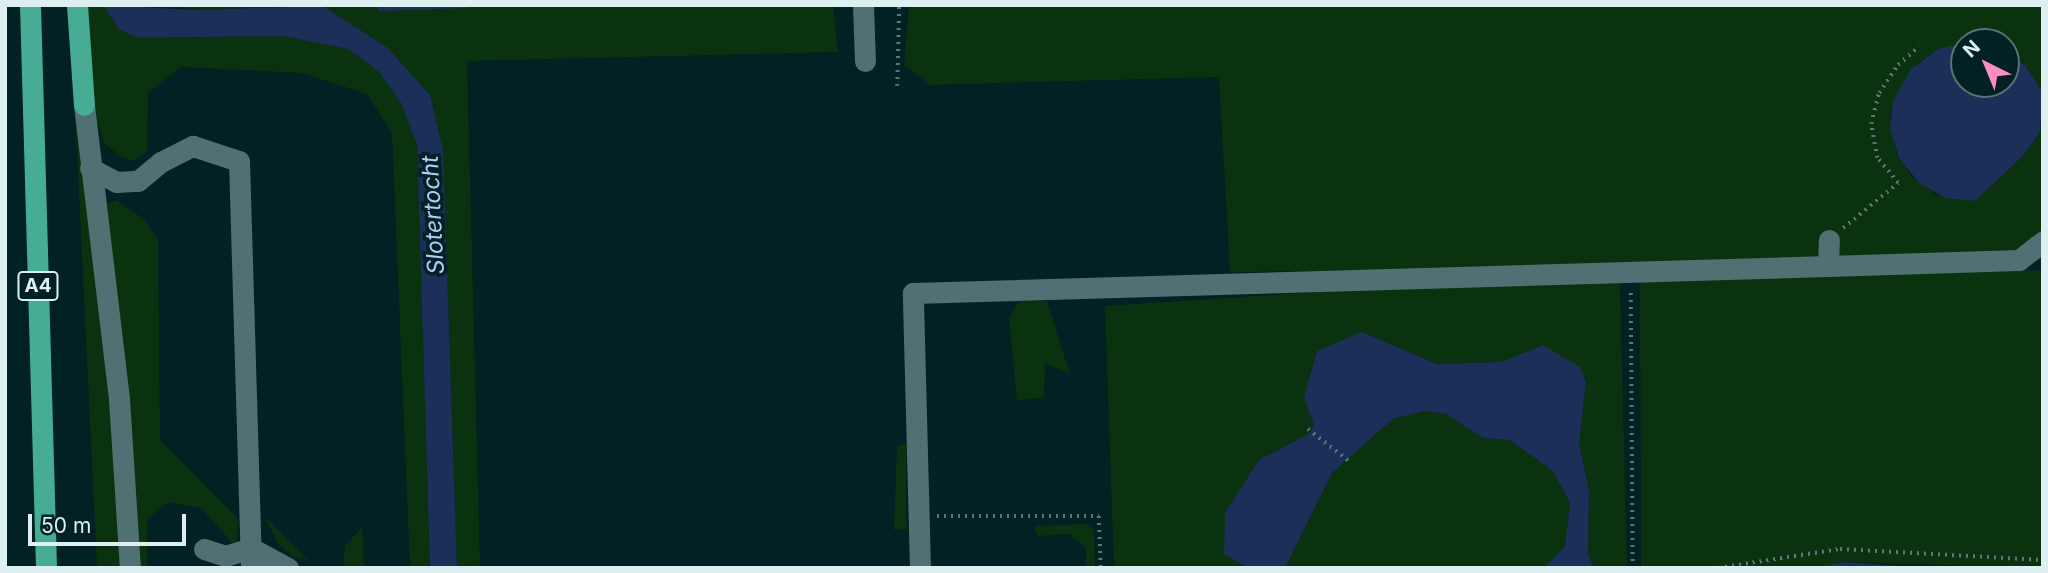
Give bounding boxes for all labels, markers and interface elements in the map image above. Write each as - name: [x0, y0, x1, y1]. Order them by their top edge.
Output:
- north arrow: [1950, 28, 2020, 98]
- text: N: [1959, 35, 1985, 62]
- water label: Slotertocht: [416, 155, 450, 275]
- road number: A4: [17, 270, 59, 302]
- scale bar: [32, 500, 189, 544]
- text: 50 m: [41, 513, 91, 538]

